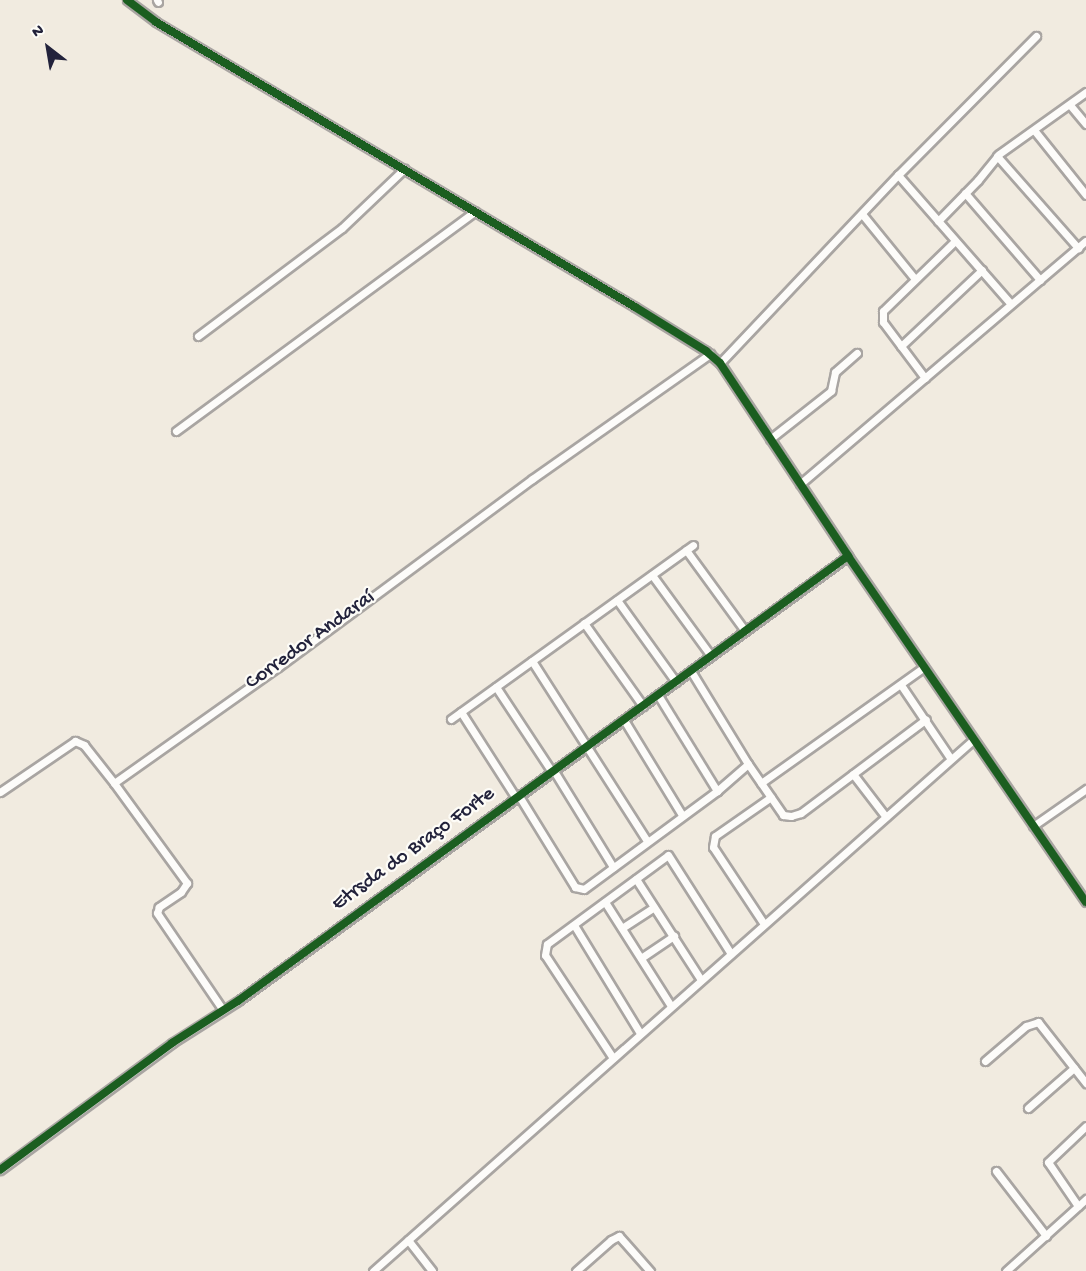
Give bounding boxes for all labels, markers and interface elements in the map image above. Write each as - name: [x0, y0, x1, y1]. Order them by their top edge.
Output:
- north arrow: [18, 18, 78, 78]
- text: N: [29, 21, 48, 43]
- street label: Corredor Andaraí: [241, 586, 381, 696]
- street label: Etrsda do Braço Forte: [328, 782, 500, 918]

